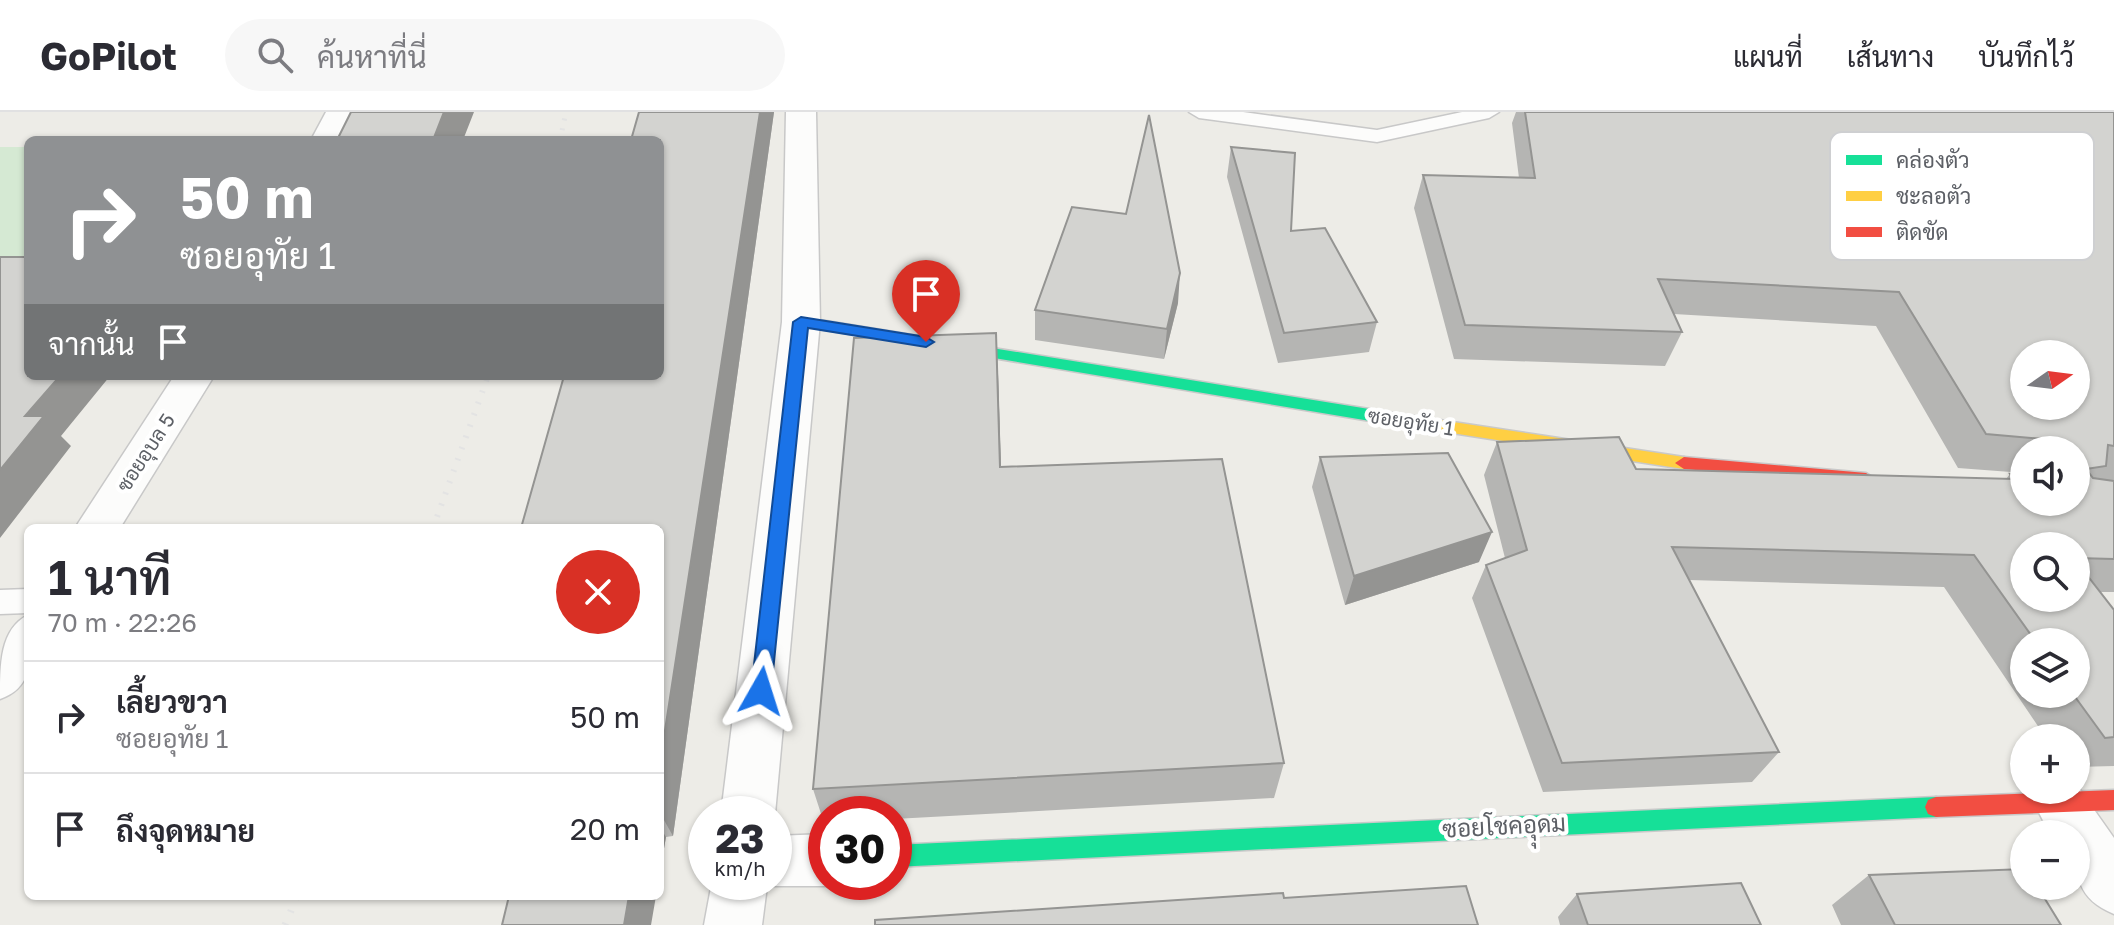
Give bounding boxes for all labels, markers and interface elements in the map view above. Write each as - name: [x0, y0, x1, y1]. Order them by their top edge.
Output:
- search box: [225, 19, 785, 91]
- text: GoPilot: [40, 33, 177, 78]
- icon: search: [253, 33, 297, 77]
- text: ค้นหาที่นี่: [317, 39, 427, 75]
- text: แผนที่: [1733, 40, 1803, 73]
- text: เส้นทาง: [1847, 40, 1934, 73]
- text: บันทึกไว้: [1978, 40, 2074, 73]
- legend: [1830, 132, 2094, 260]
- text: คล่องตัว: [1896, 146, 1970, 173]
- text: 50 m: [180, 163, 314, 230]
- icon: right: [48, 168, 152, 272]
- text: ชะลอตัว: [1896, 182, 1971, 209]
- text: ติดขัด: [1896, 218, 1948, 245]
- text: ซอยอุทัย 1: [180, 234, 336, 277]
- pin: [892, 260, 960, 342]
- icon: arrive: [904, 272, 948, 316]
- icon: arrive: [151, 320, 195, 364]
- text: จากนั้น: [48, 326, 135, 362]
- north arrow: [2010, 340, 2090, 420]
- map controls: [2010, 340, 2090, 900]
- street label: ซอยอุทัย 1: [1366, 402, 1456, 443]
- street label: ซอยอุบล 5: [111, 408, 182, 497]
- button: sound: [2010, 436, 2090, 516]
- button: search: [2010, 532, 2090, 612]
- text: 1 นาที: [48, 548, 172, 606]
- button: close: [556, 550, 640, 634]
- text: 70 m · 22:26: [48, 607, 197, 638]
- button: layers: [2010, 628, 2090, 708]
- position arrow: [719, 649, 803, 733]
- text: เลี้ยวขวา: [116, 684, 228, 720]
- icon: right: [48, 695, 92, 739]
- text: 50 m: [570, 699, 640, 735]
- text: ซอยอุทัย 1: [116, 723, 228, 754]
- button: +: [2010, 724, 2090, 804]
- speed limit sign: 30: [808, 796, 912, 900]
- icon: arrive: [48, 807, 92, 851]
- street label: ซอยโชคอุุดม: [1441, 807, 1567, 854]
- text: 20 m: [570, 811, 640, 847]
- text: ถึงจุดหมาย: [116, 813, 255, 849]
- text: 23: [716, 814, 764, 862]
- button: −: [2010, 820, 2090, 900]
- text: km/h: [715, 856, 765, 880]

